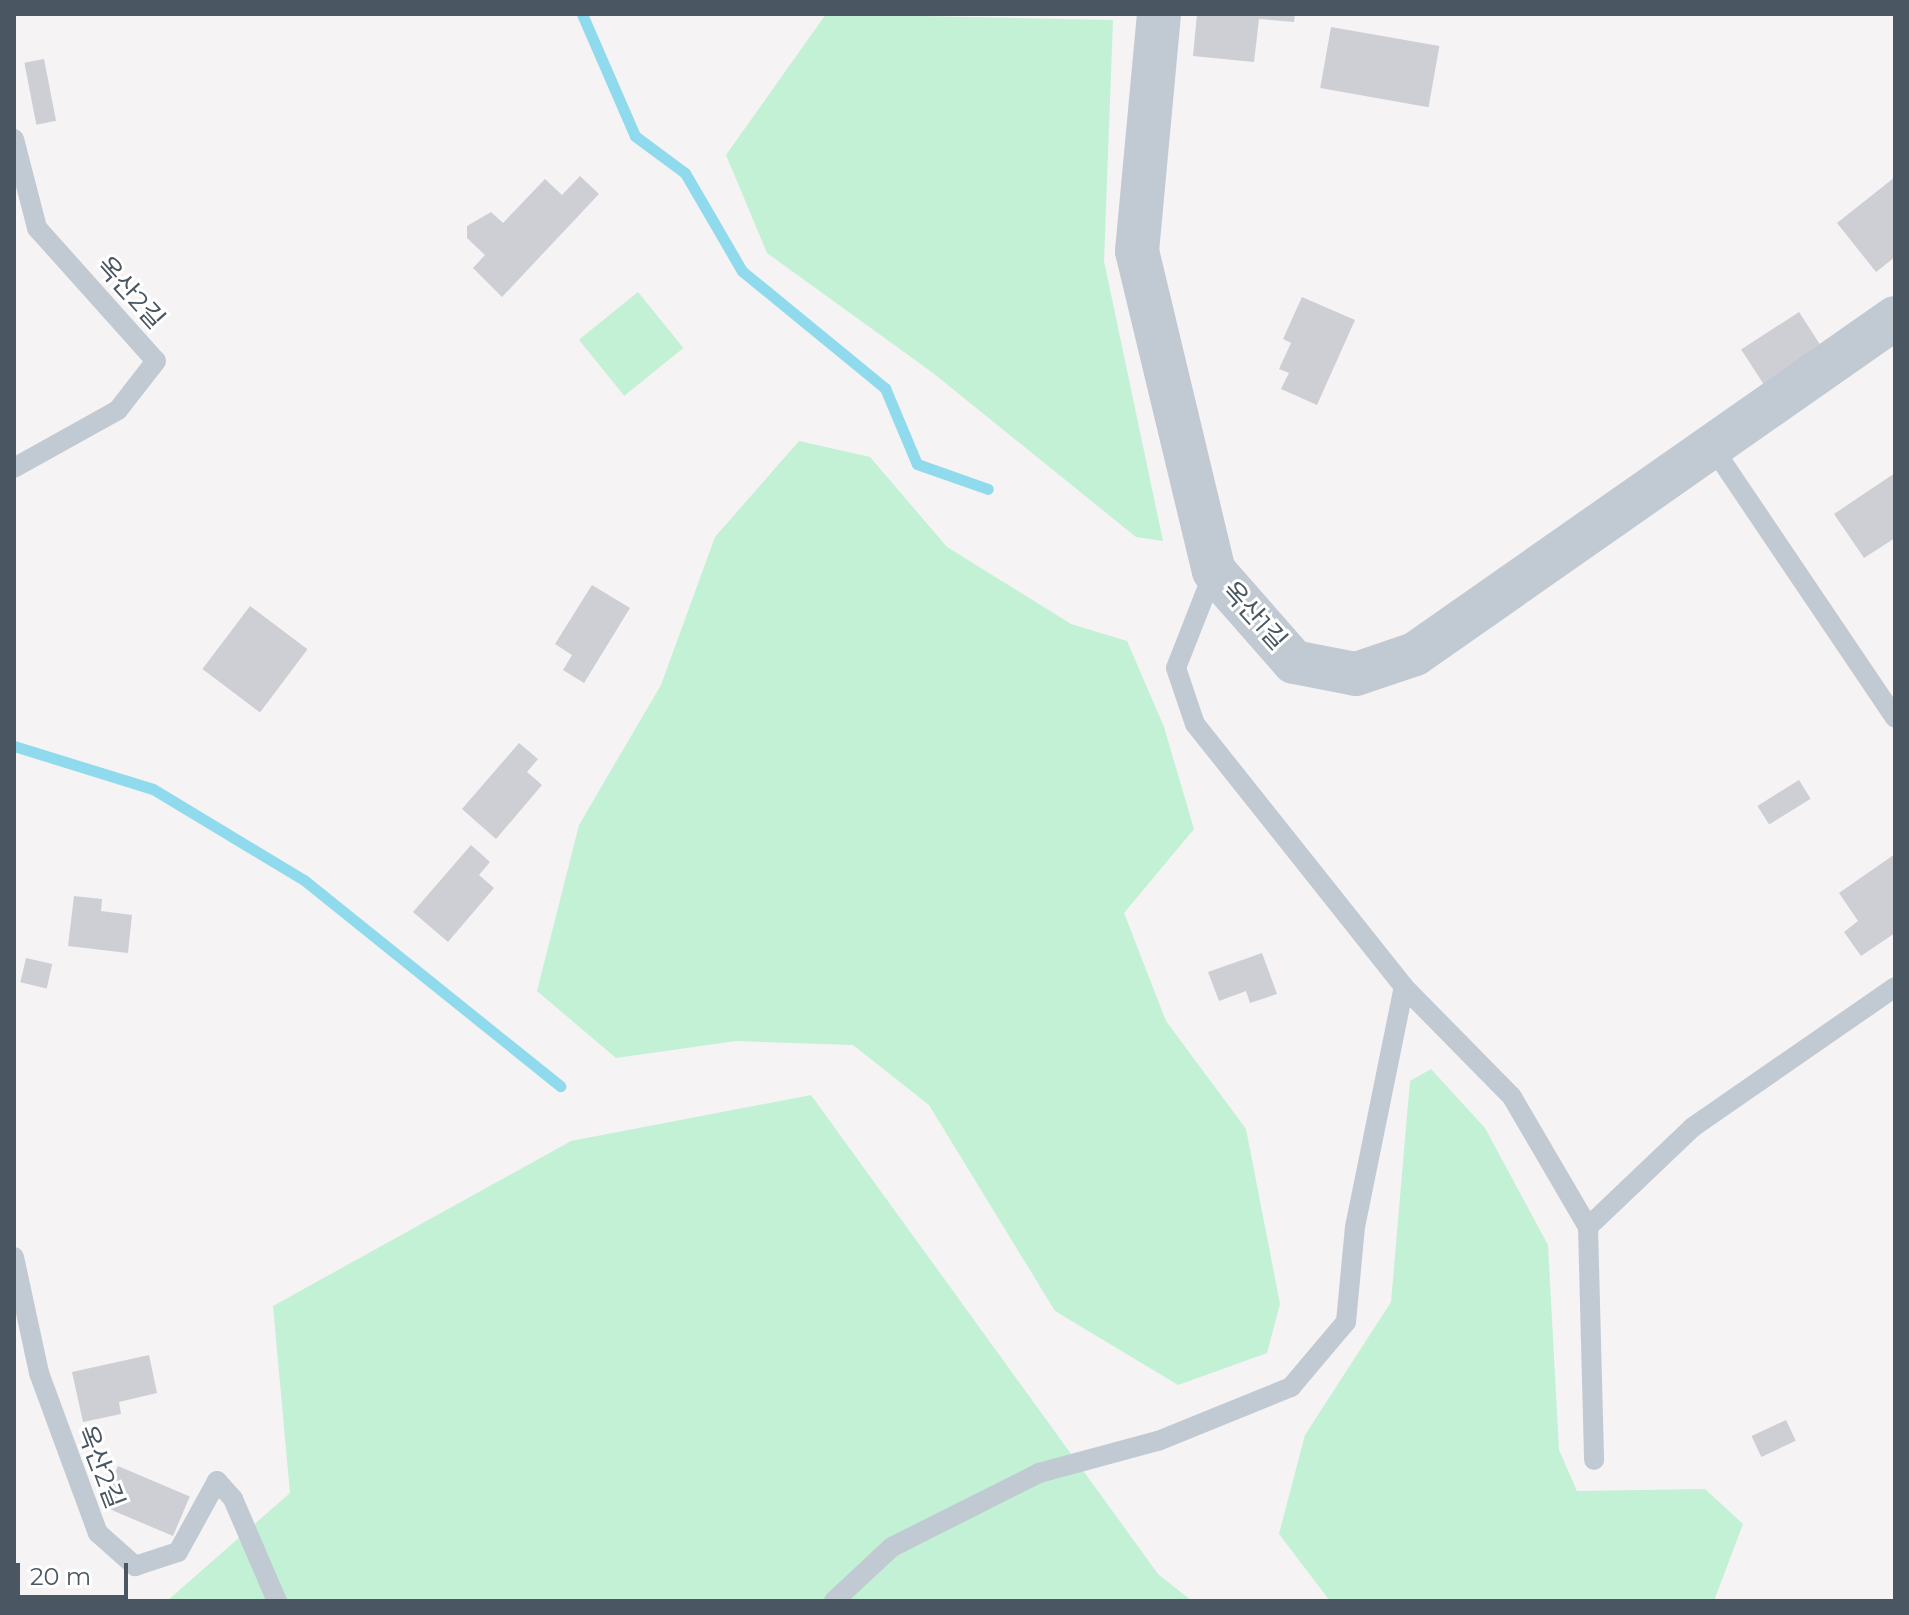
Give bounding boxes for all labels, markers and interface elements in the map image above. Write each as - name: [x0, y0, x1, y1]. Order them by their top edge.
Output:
- street label: 옥산2길: [89, 250, 171, 336]
- street label: 옥산1길: [1215, 575, 1293, 657]
- street label: 옥산2길: [70, 1421, 130, 1513]
- scale bar: [20, 1547, 132, 1597]
- text: 20 m: [30, 1562, 91, 1591]

